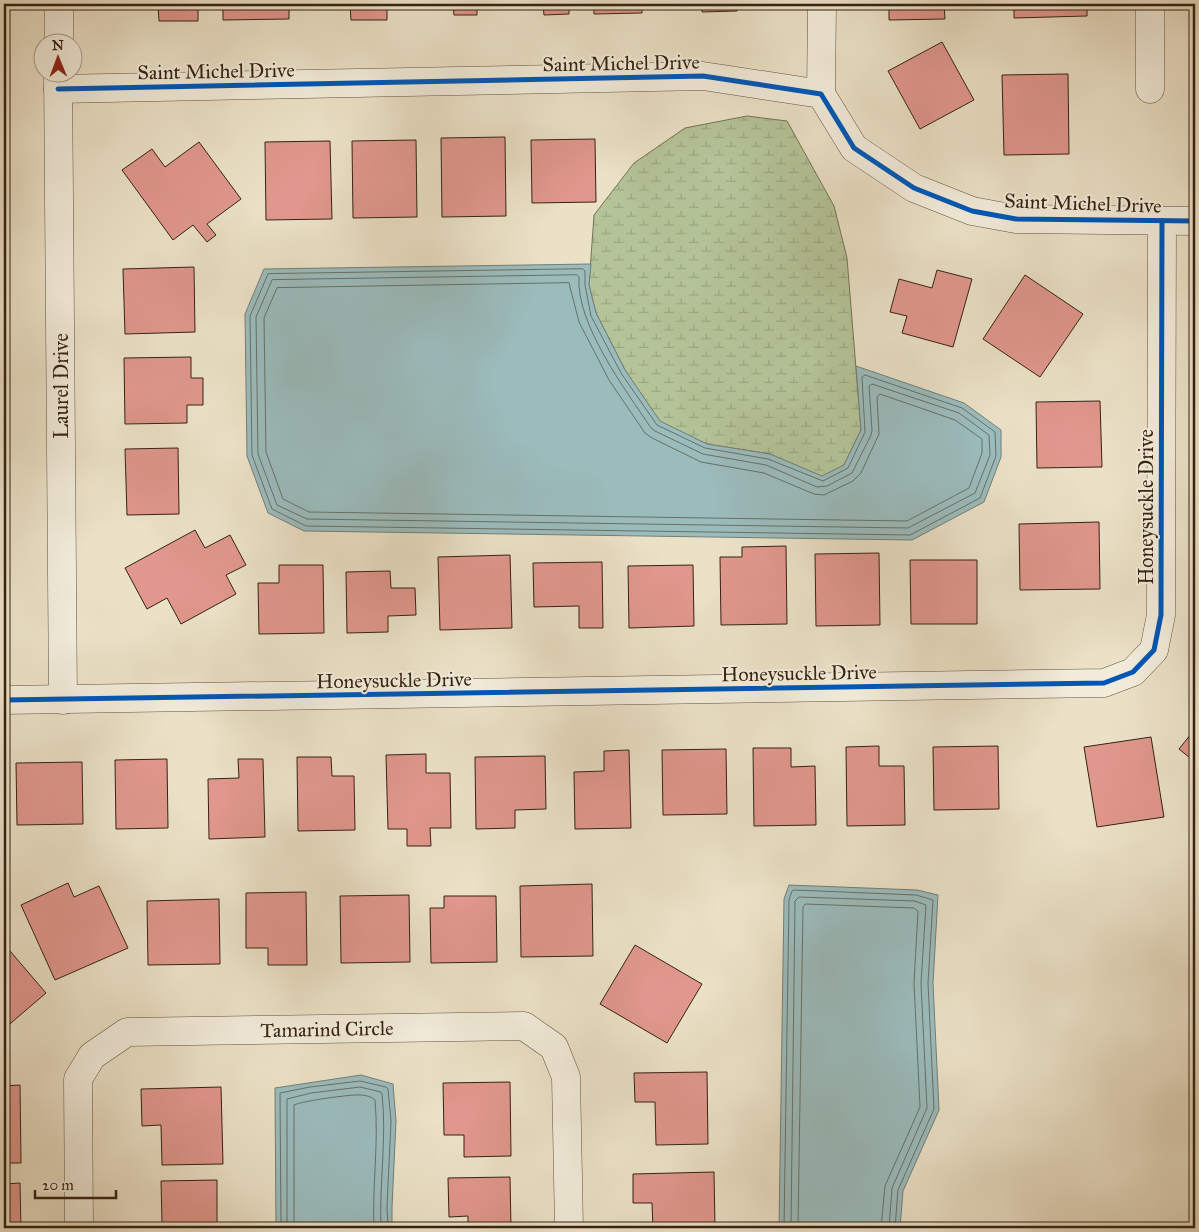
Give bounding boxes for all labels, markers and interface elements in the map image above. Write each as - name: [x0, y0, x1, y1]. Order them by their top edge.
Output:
- north arrow: [32, 32, 82, 82]
- text: N: [52, 37, 64, 54]
- street label: Saint Michel Drive: [542, 50, 700, 76]
- street label: Saint Michel Drive: [137, 58, 295, 84]
- street label: Saint Michel Drive: [1004, 188, 1162, 218]
- street label: Laurel Drive: [49, 333, 73, 439]
- street label: Honeysuckle Drive: [1134, 429, 1158, 585]
- street label: Honeysuckle Drive: [721, 660, 877, 686]
- street label: Honeysuckle Drive: [316, 667, 472, 693]
- street label: Tamarind Circle: [260, 1016, 394, 1042]
- scale bar: [35, 1167, 116, 1199]
- text: 20 m: [42, 1176, 74, 1194]

